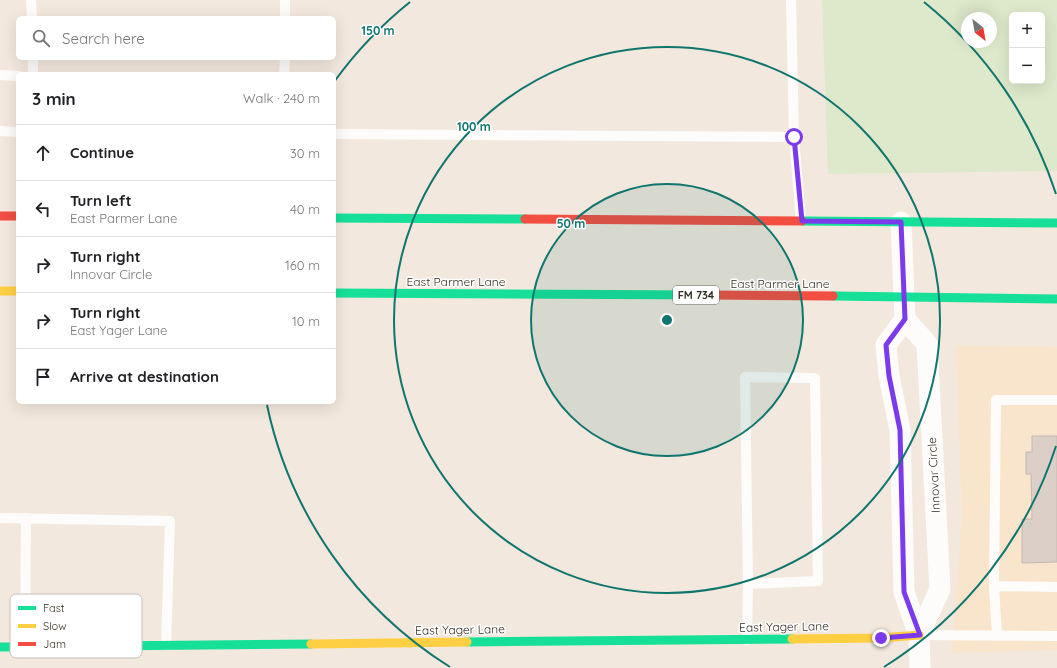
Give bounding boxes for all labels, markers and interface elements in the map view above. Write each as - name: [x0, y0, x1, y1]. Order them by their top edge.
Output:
- north arrow: [961, 12, 997, 48]
- map controls: [1009, 12, 1045, 84]
- button: +: [1009, 12, 1045, 48]
- search box: [16, 16, 336, 60]
- text: 150 m: [361, 23, 395, 38]
- icon: search: [30, 27, 52, 49]
- text: Search here: [62, 29, 145, 48]
- button: −: [1009, 48, 1045, 84]
- text: 3 min: [32, 88, 76, 109]
- text: Walk · 240 m: [243, 90, 320, 106]
- text: 100 m: [457, 119, 491, 134]
- route start: [785, 128, 803, 146]
- icon: ahead: [32, 142, 54, 164]
- text: Continue: [70, 143, 134, 162]
- text: 30 m: [290, 145, 320, 161]
- text: Turn left: [70, 191, 132, 210]
- icon: left: [32, 198, 54, 220]
- text: 40 m: [290, 201, 320, 217]
- text: East Parmer Lane: [70, 210, 177, 226]
- text: 50 m: [557, 216, 585, 231]
- text: Turn right: [70, 247, 141, 266]
- icon: right: [32, 254, 54, 276]
- text: 160 m: [285, 257, 320, 273]
- text: Innovar Circle: [70, 266, 152, 282]
- street label: East Parmer Lane: [406, 274, 506, 289]
- street label: East Parmer Lane: [730, 276, 830, 291]
- road number: FM 734: [673, 286, 719, 304]
- text: Turn right: [70, 303, 141, 322]
- icon: right: [32, 310, 54, 332]
- text: 10 m: [292, 313, 320, 329]
- centre of rings: [660, 313, 674, 327]
- text: East Yager Lane: [70, 322, 167, 338]
- icon: arrive: [32, 366, 54, 388]
- text: Arrive at destination: [70, 367, 219, 386]
- street label: Innovar Circle: [924, 436, 943, 513]
- legend: [10, 594, 142, 658]
- text: Fast: [43, 601, 65, 615]
- street label: East Yager Lane: [739, 618, 829, 635]
- text: Slow: [43, 619, 67, 633]
- street label: East Yager Lane: [415, 621, 505, 638]
- route end: [872, 629, 890, 647]
- text: Jam: [43, 637, 66, 651]

